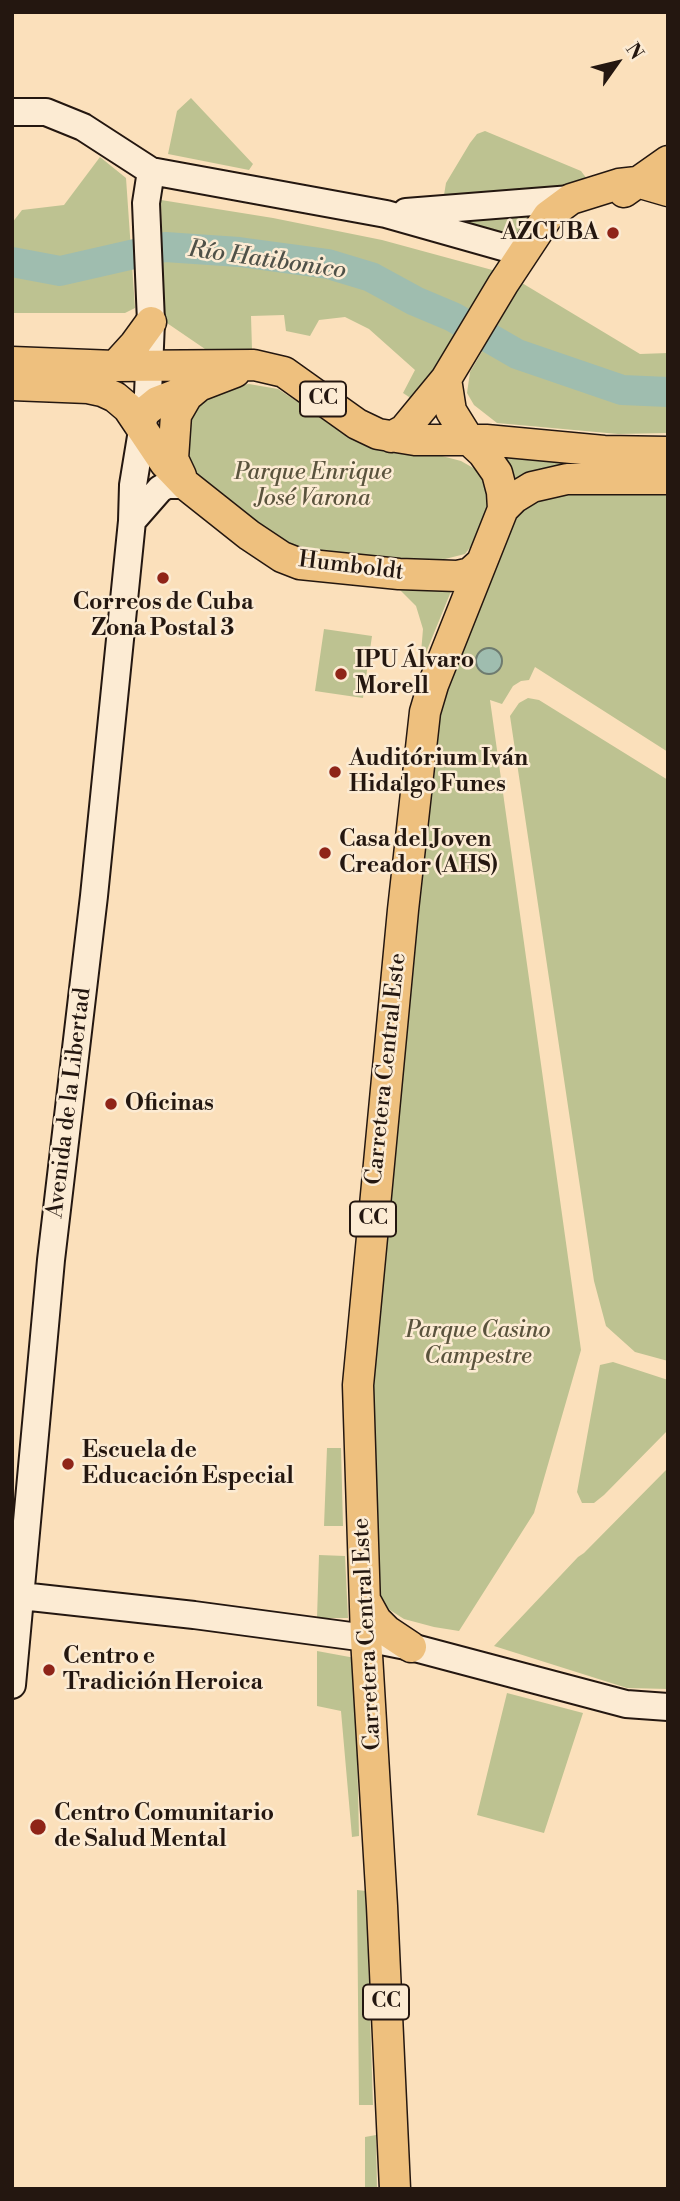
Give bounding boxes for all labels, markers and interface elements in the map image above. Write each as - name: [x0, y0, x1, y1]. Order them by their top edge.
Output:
- north arrow: [582, 28, 652, 98]
- text: N: [620, 38, 649, 64]
- place label: AZCUBA: [501, 219, 599, 247]
- marker: AZCUBA: [605, 225, 621, 241]
- water label: Río Hatibonico: [186, 236, 348, 286]
- road number: CC: [300, 382, 346, 416]
- park label: Parque Enrique José Varona: [234, 459, 392, 513]
- street label: Humboldt: [297, 547, 405, 587]
- marker: Correos de Cuba Zona Postal 3: [155, 570, 171, 586]
- place label: Correos de Cuba Zona Postal 3: [73, 589, 253, 643]
- place label: IPU Álvaro Morell: [355, 647, 474, 701]
- marker: IPU Álvaro Morell: [333, 666, 349, 682]
- place label: Auditórium Iván Hidalgo Funes: [349, 745, 528, 799]
- marker: Auditórium Iván Hidalgo Funes: [327, 764, 343, 780]
- place label: Casa del Joven Creador (AHS): [339, 826, 498, 880]
- marker: Casa del Joven Creador (AHS): [317, 845, 333, 861]
- street label: Carretera Central Este: [361, 952, 413, 1186]
- street label: Avenida de la Libertad: [42, 986, 98, 1220]
- place label: Oficinas: [125, 1090, 214, 1118]
- marker: Oficinas: [103, 1096, 119, 1112]
- road number: CC: [350, 1202, 396, 1236]
- park label: Parque Casino Campestre: [405, 1317, 551, 1371]
- place label: Escuela de Educación Especial: [82, 1437, 294, 1491]
- marker: Escuela de Educación Especial: [60, 1456, 76, 1472]
- street label: Carretera Central Este: [348, 1517, 388, 1751]
- place label: Centro e Tradición Heroica: [63, 1643, 263, 1697]
- marker: Centro e Tradición Heroica: [41, 1662, 57, 1678]
- place label: Centro Comunitario de Salud Mental: [54, 1800, 274, 1854]
- marker: Centro Comunitario de Salud Mental: [28, 1817, 48, 1837]
- road number: CC: [363, 1984, 409, 2020]

